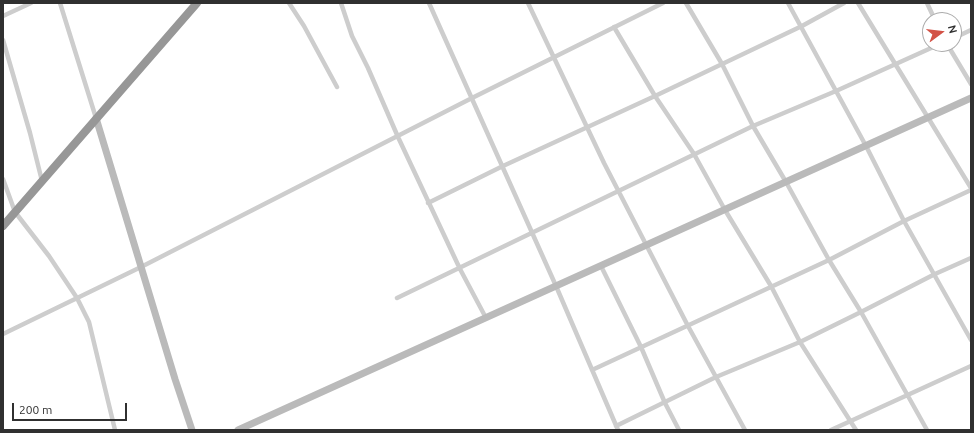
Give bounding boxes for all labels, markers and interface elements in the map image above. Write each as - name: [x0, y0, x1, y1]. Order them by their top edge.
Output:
- north arrow: [922, 12, 962, 52]
- text: N: [946, 24, 959, 35]
- scale bar: [14, 395, 129, 421]
- text: 200 m: [19, 403, 52, 416]

